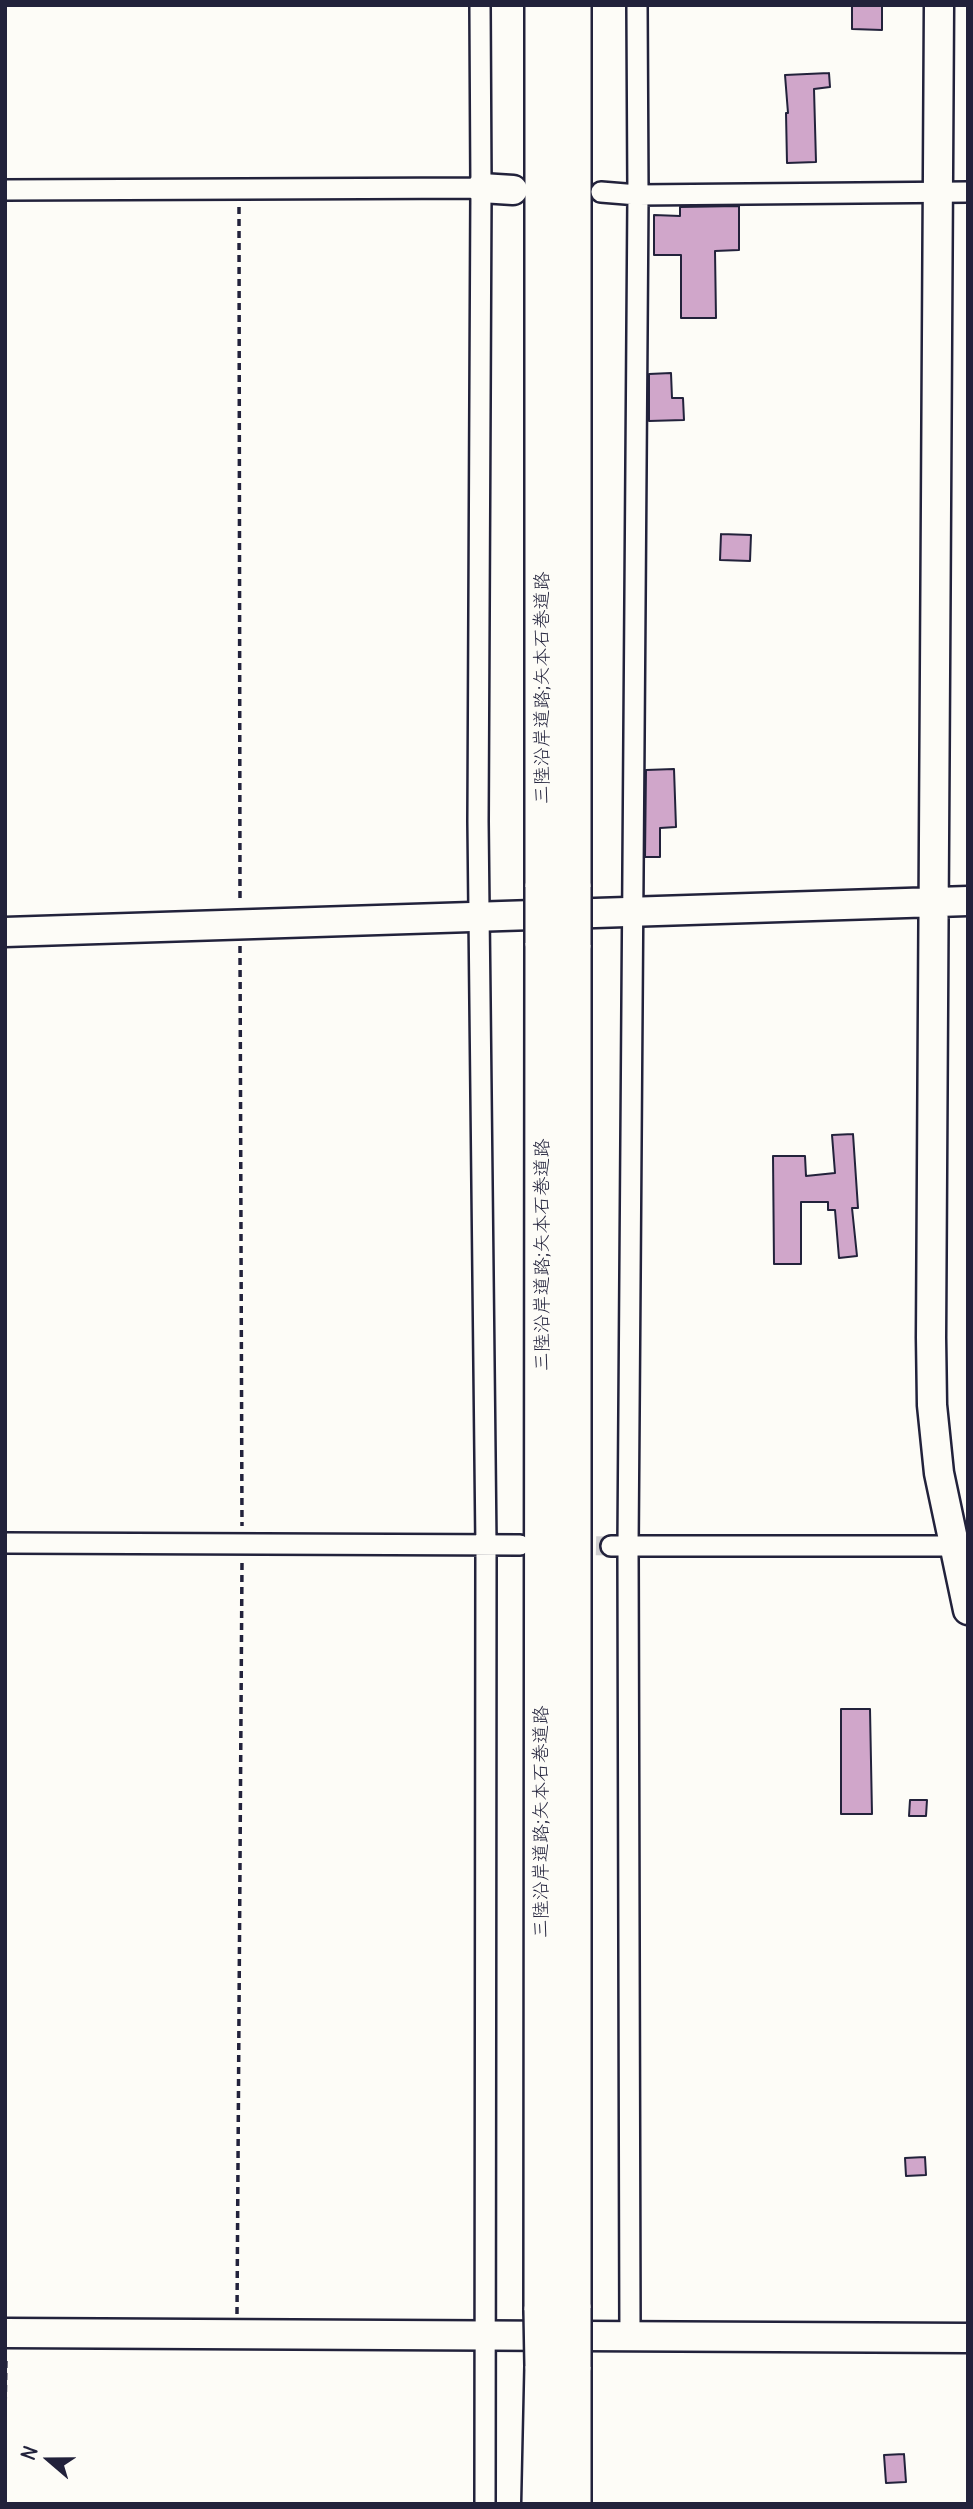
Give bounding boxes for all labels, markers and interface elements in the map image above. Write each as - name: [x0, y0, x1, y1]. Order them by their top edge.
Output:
- street label: 三陸沿岸道路;矢本石巻道路: [532, 572, 554, 804]
- street label: 三陸沿岸道路;矢本石巻道路: [532, 1139, 554, 1371]
- street label: 三陸沿岸道路;矢本石巻道路: [531, 1706, 553, 1938]
- north arrow: [14, 2425, 84, 2495]
- text: N: [16, 2443, 43, 2463]

